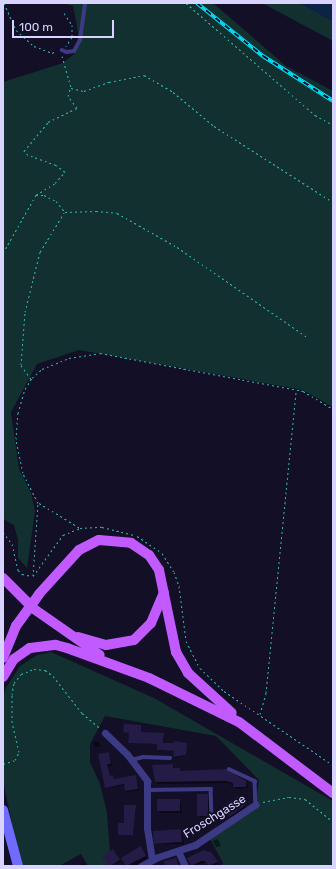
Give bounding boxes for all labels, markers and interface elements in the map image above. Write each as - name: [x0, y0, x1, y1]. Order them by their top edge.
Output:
- scale bar: [14, 12, 116, 38]
- text: 100 m: [19, 20, 53, 34]
- street label: Froschgasse: [181, 792, 249, 842]

